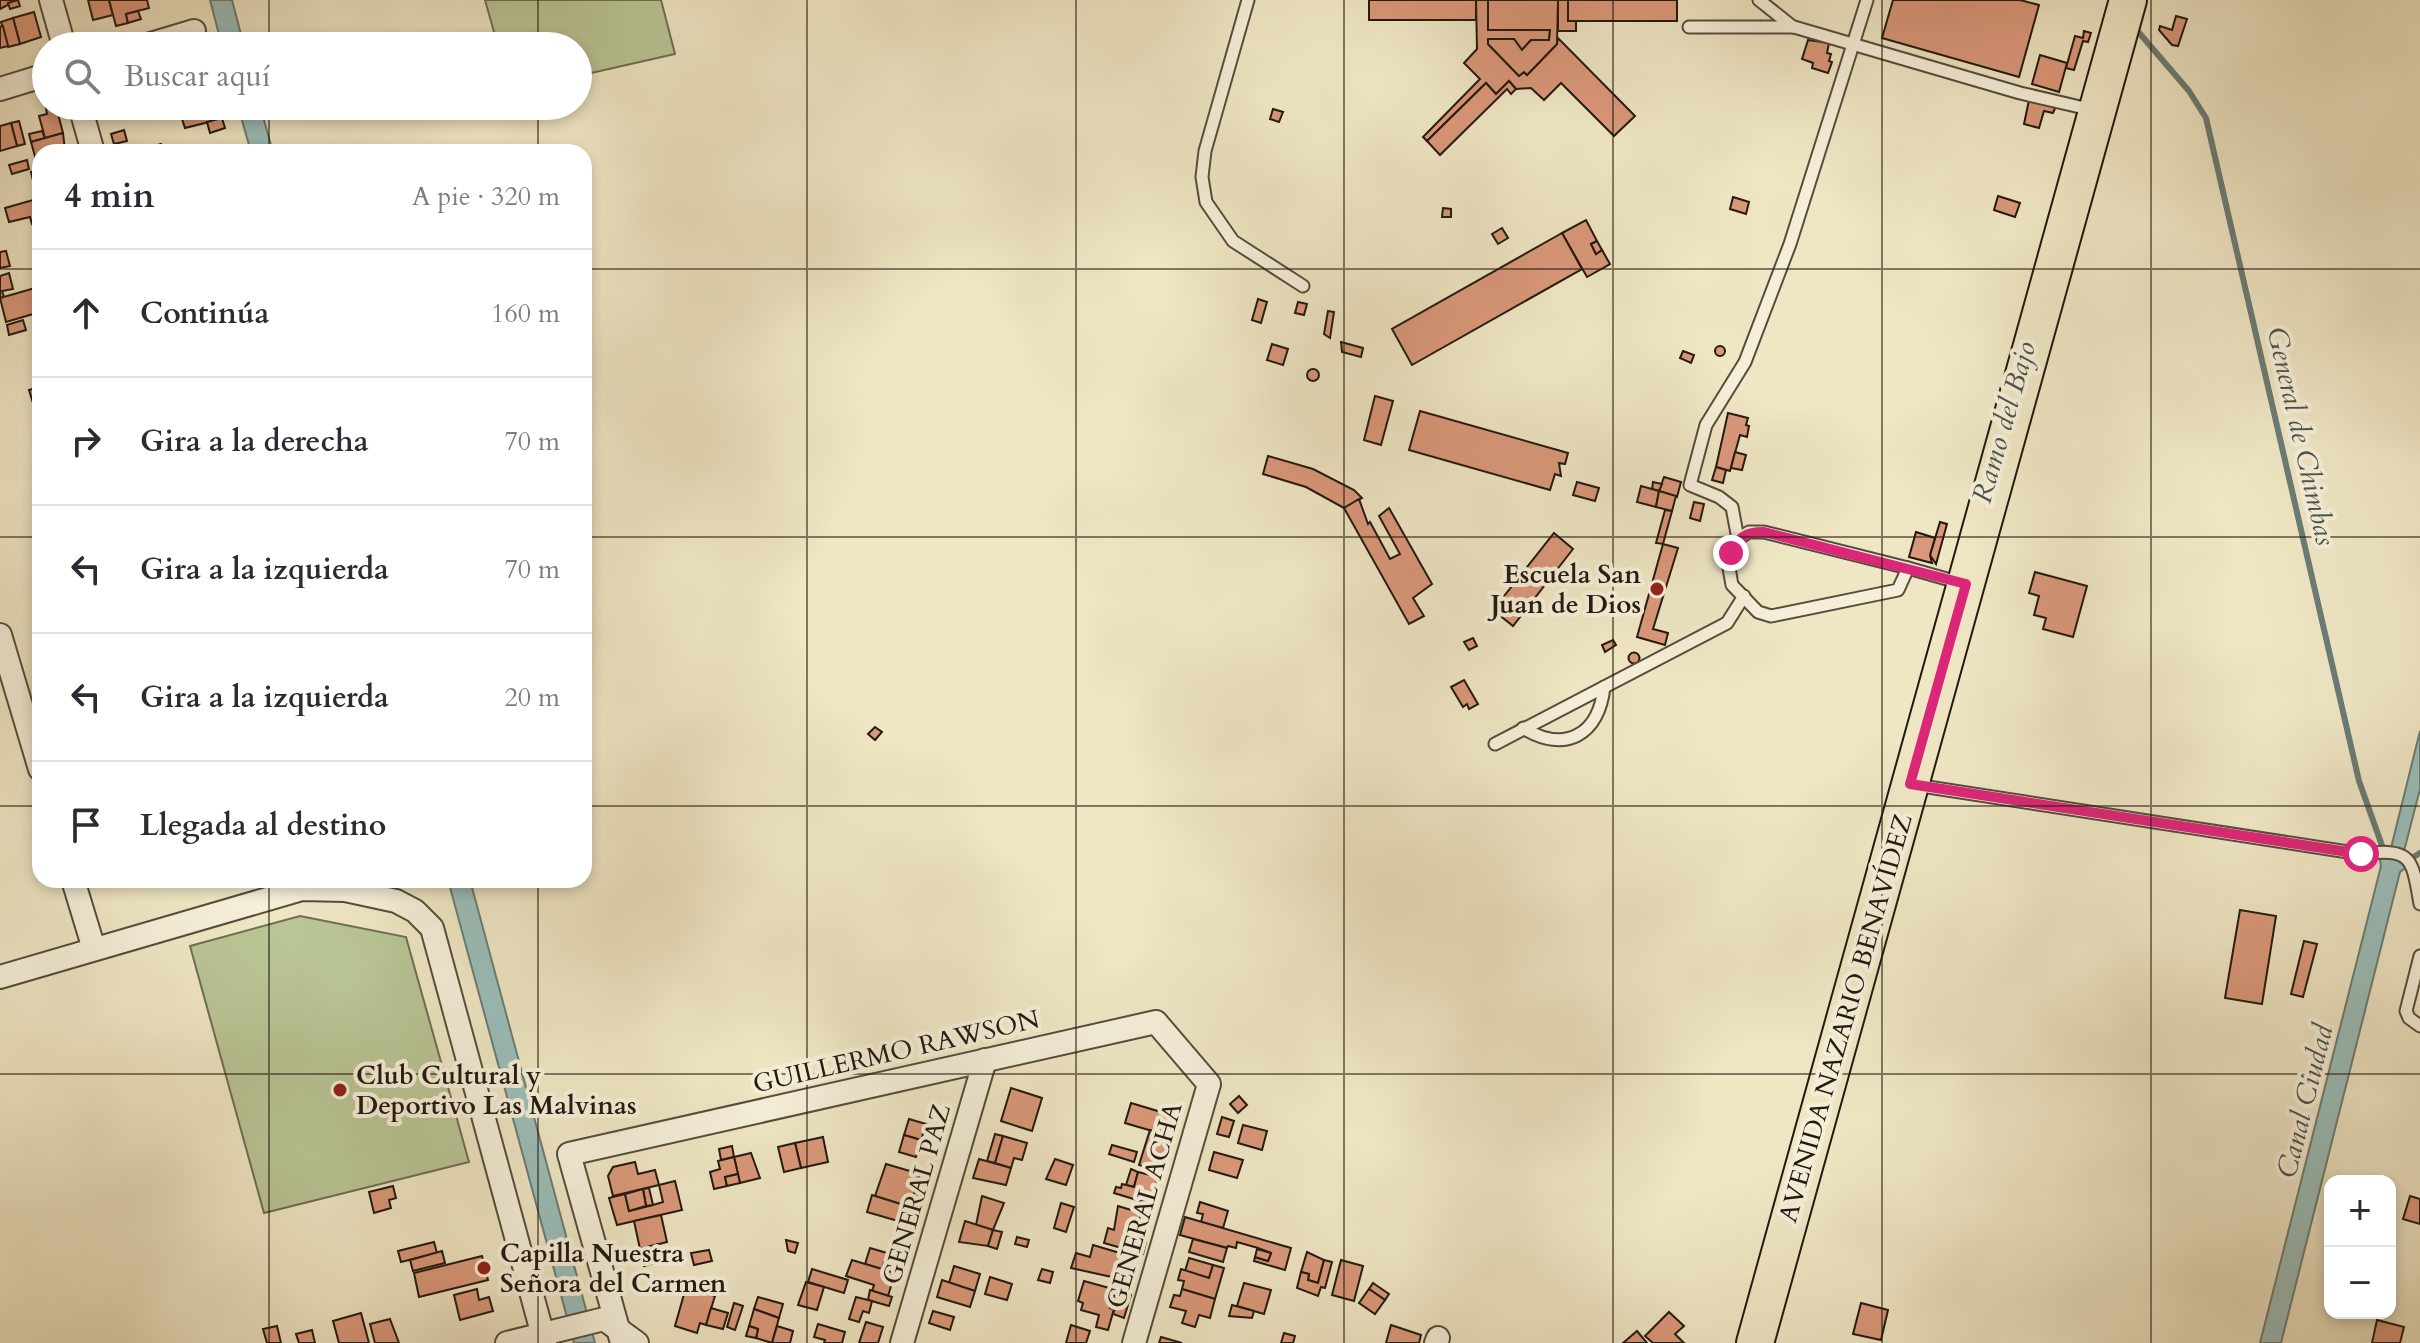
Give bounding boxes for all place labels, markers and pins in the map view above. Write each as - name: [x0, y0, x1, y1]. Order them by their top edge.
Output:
- place label: Escuela San Juan de Dios: [1487, 557, 1641, 622]
- marker: Escuela San Juan de Dios: [1648, 580, 1666, 598]
- place label: Club Cultural y Deportivo Las Malvinas: [356, 1058, 637, 1123]
- marker: Club Cultural y Deportivo Las Malvinas: [331, 1081, 349, 1099]
- place label: Capilla Nuestra Señora del Carmen: [500, 1236, 727, 1301]
- marker: Capilla Nuestra Señora del Carmen: [475, 1259, 493, 1277]

